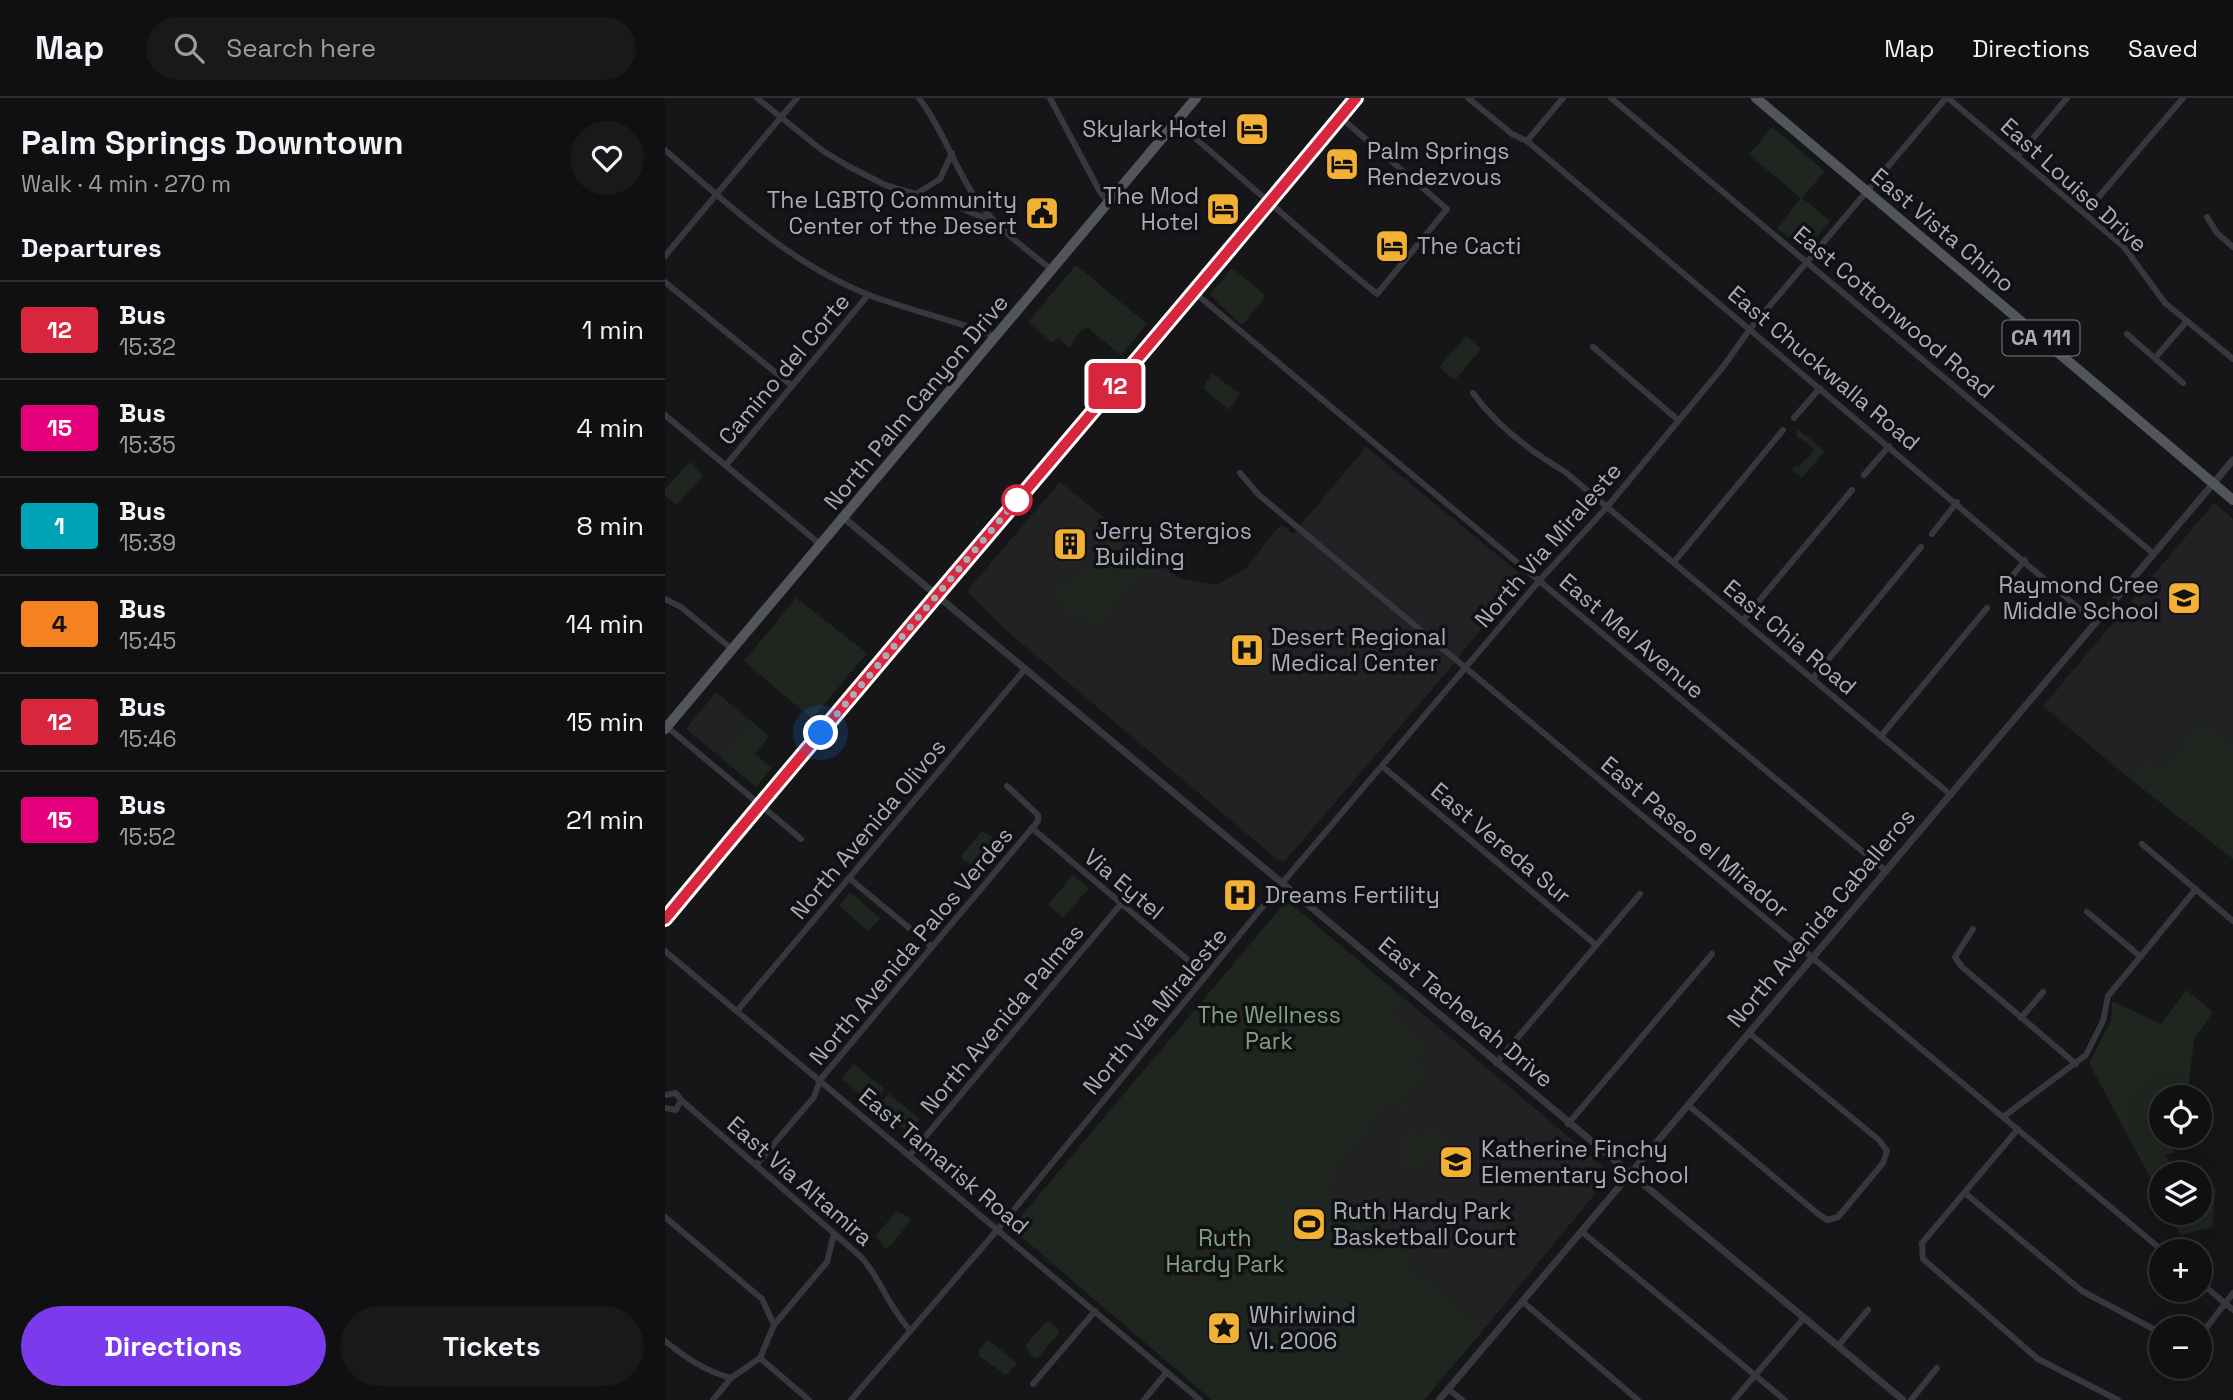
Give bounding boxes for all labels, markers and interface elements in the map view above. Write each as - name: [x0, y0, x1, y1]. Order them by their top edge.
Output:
- search box: [146, 17, 636, 80]
- text: Map: [35, 27, 104, 69]
- icon: search: [170, 29, 208, 67]
- text: Search here: [226, 31, 376, 65]
- text: Map: [1884, 33, 1934, 64]
- text: Directions: [1972, 33, 2090, 64]
- text: Saved: [2128, 33, 2198, 64]
- hotel icon: Skylark Hotel: [1233, 110, 1271, 148]
- street label: East Louise Drive: [1994, 111, 2154, 259]
- place label: Skylark Hotel: [1082, 114, 1227, 144]
- button: heart: [570, 121, 644, 195]
- text: Palm Springs Downtown: [21, 122, 404, 164]
- place label: Palm Springs Rendezvous: [1367, 136, 1509, 192]
- hotel icon: Palm Springs Rendezvous: [1323, 145, 1361, 183]
- street label: East Vista Chino: [1865, 161, 2021, 299]
- text: Walk · 4 min · 270 m: [21, 169, 231, 199]
- place label: The Mod Hotel: [1103, 181, 1199, 237]
- place label: The LGBTQ Community Center of the Desert: [767, 185, 1017, 241]
- hotel icon: The Mod Hotel: [1204, 190, 1242, 228]
- public building icon: The LGBTQ Community Center of the Desert: [1023, 194, 1061, 232]
- street label: East Cottonwood Road: [1787, 219, 2001, 405]
- hotel icon: The Cacti: [1373, 227, 1411, 265]
- text: Departures: [21, 231, 162, 265]
- place label: The Cacti: [1417, 231, 1521, 261]
- street label: East Chuckwalla Road: [1722, 279, 1926, 457]
- street label: Camino del Corte: [712, 287, 856, 451]
- street label: North Palm Canyon Drive: [817, 288, 1015, 516]
- text: Bus: [119, 298, 166, 332]
- text: 1 min: [582, 313, 644, 347]
- text: 12: [47, 314, 72, 345]
- road number: CA 111: [2003, 320, 2079, 356]
- text: 15:32: [119, 332, 176, 362]
- line badge: 12: [1084, 363, 1147, 409]
- text: 12: [1102, 370, 1128, 401]
- text: Bus: [119, 396, 166, 430]
- text: 4 min: [576, 411, 644, 445]
- text: 15: [47, 412, 72, 443]
- text: 15:35: [119, 430, 176, 460]
- street label: North Via Miraleste: [1468, 456, 1628, 634]
- unlabelled marker: [1002, 485, 1032, 515]
- text: Bus: [119, 494, 166, 528]
- text: 8 min: [576, 509, 644, 543]
- text: 1: [54, 510, 65, 541]
- place label: Jerry Stergios Building: [1095, 516, 1252, 572]
- building icon: Jerry Stergios Building: [1051, 525, 1089, 563]
- text: 15:39: [119, 528, 176, 558]
- street label: East Mel Avenue: [1553, 567, 1711, 705]
- place label: Raymond Cree Middle School: [1998, 570, 2159, 626]
- street label: East Chia Road: [1717, 573, 1863, 701]
- school or university icon: Raymond Cree Middle School: [2165, 579, 2203, 617]
- text: Bus: [119, 592, 166, 626]
- text: 14 min: [566, 607, 644, 641]
- text: 4: [52, 608, 67, 639]
- place label: Desert Regional Medical Center: [1271, 622, 1446, 678]
- text: 15:45: [119, 626, 176, 656]
- hospital icon: Desert Regional Medical Center: [1228, 631, 1266, 669]
- text: Bus: [119, 690, 166, 724]
- text: 15 min: [566, 705, 644, 739]
- text: 12: [47, 706, 72, 737]
- your location: [803, 715, 838, 750]
- text: 15:46: [119, 724, 177, 754]
- street label: North Avenida Olivos: [784, 733, 952, 925]
- street label: East Paseo el Mirador: [1595, 749, 1795, 925]
- street label: East Vereda Sur: [1425, 776, 1577, 910]
- text: Bus: [119, 788, 166, 822]
- street label: North Avenida Caballeros: [1720, 802, 1922, 1034]
- text: 21 min: [566, 803, 644, 837]
- text: 15: [47, 804, 72, 835]
- street label: North Avenida Palos Verdes: [802, 821, 1020, 1071]
- text: 15:52: [119, 822, 176, 852]
- street label: Via Eytel: [1078, 842, 1170, 926]
- hospital icon: Dreams Fertility: [1221, 876, 1259, 914]
- place label: Dreams Fertility: [1265, 880, 1440, 910]
- street label: North Avenida Palmas: [914, 918, 1090, 1120]
- street label: North Via Miraleste: [1076, 921, 1234, 1101]
- street label: East Tachevah Drive: [1372, 930, 1560, 1094]
- park label: The Wellness Park: [1197, 1000, 1341, 1056]
- street label: East Tamarisk Road: [853, 1081, 1035, 1241]
- map controls: [2149, 1085, 2212, 1379]
- button: locate: [2149, 1085, 2212, 1148]
- street label: East Via Altamira: [721, 1109, 879, 1253]
- place label: Katherine Finchy Elementary School: [1481, 1134, 1689, 1190]
- school or university icon: Katherine Finchy Elementary School: [1437, 1143, 1475, 1181]
- button: layers: [2149, 1162, 2212, 1225]
- place label: Ruth Hardy Park Basketball Court: [1333, 1196, 1517, 1252]
- sports icon: Ruth Hardy Park Basketball Court: [1290, 1205, 1328, 1243]
- park label: Ruth Hardy Park: [1165, 1223, 1285, 1279]
- button: +: [2149, 1239, 2212, 1302]
- place label: Whirlwind VI. 2006: [1249, 1300, 1356, 1356]
- button: Directions: [21, 1306, 326, 1386]
- button: Tickets: [340, 1306, 644, 1386]
- place icon: Whirlwind VI. 2006: [1205, 1309, 1243, 1347]
- button: −: [2149, 1316, 2212, 1379]

